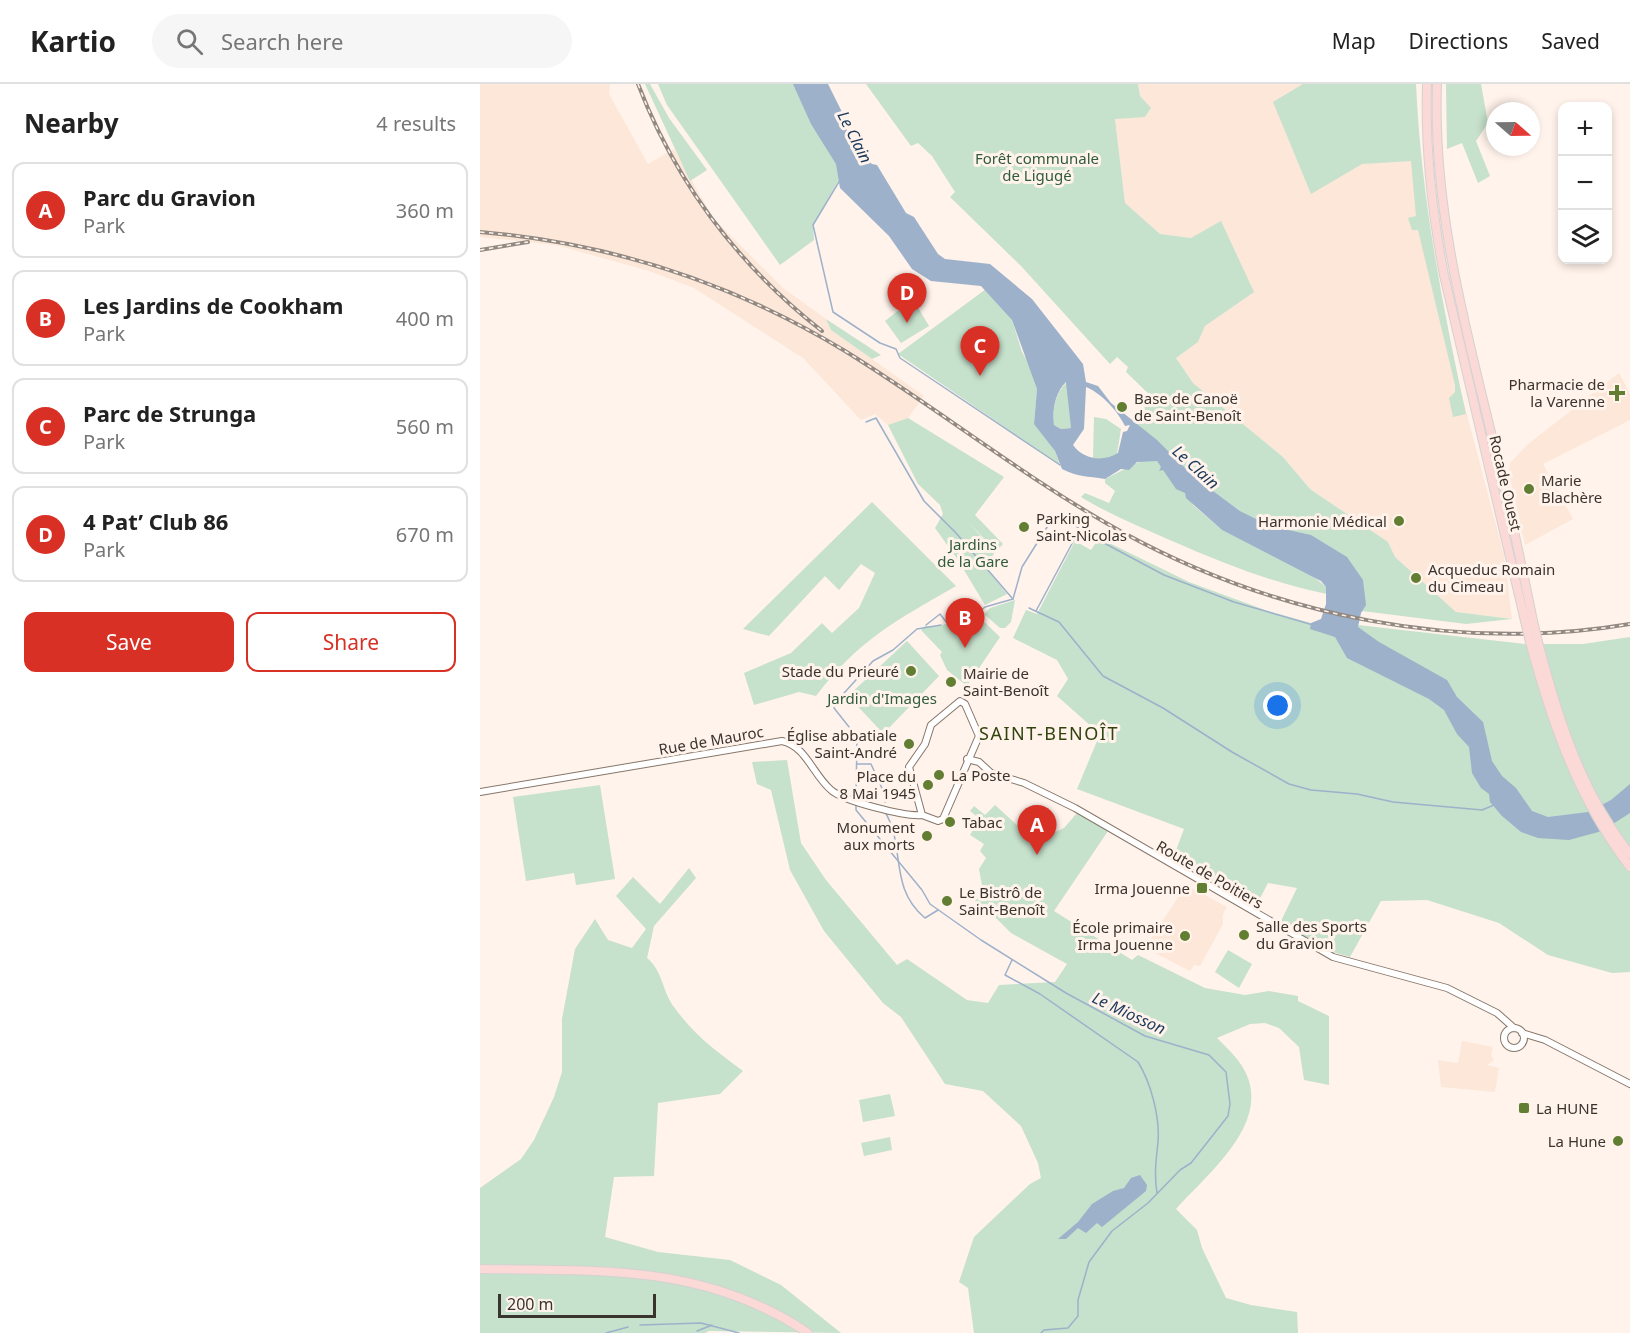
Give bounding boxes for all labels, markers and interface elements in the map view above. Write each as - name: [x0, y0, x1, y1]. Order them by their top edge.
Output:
- search box: [152, 14, 572, 68]
- text: Kartio: [30, 22, 116, 60]
- icon: search: [173, 25, 206, 58]
- text: Search here: [221, 26, 343, 56]
- text: Map: [1332, 27, 1376, 55]
- text: Directions: [1409, 27, 1508, 55]
- text: Saved: [1541, 27, 1600, 55]
- north arrow: [1486, 102, 1540, 156]
- map controls: [1558, 102, 1612, 264]
- button: +: [1558, 102, 1612, 156]
- text: Nearby: [24, 105, 119, 141]
- water label: Le Clain: [833, 107, 877, 167]
- text: 4 results: [376, 110, 456, 137]
- park label: Forêt communale de Ligugé: [975, 148, 1099, 185]
- button: −: [1558, 156, 1612, 210]
- text: Parc du Gravion: [83, 182, 256, 212]
- text: A: [39, 197, 52, 224]
- text: 360 m: [396, 197, 454, 224]
- button: layers: [1558, 210, 1612, 264]
- text: Park: [83, 212, 125, 239]
- pin: D: [888, 274, 926, 323]
- text: Les Jardins de Cookham: [83, 290, 344, 320]
- text: B: [39, 305, 52, 332]
- text: 400 m: [396, 305, 454, 332]
- text: Park: [83, 320, 125, 347]
- pin: C: [960, 326, 1000, 376]
- place label: Pharmacie de la Varenne: [1508, 374, 1605, 411]
- marker: Pharmacie de la Varenne: [1610, 386, 1624, 400]
- place label: Base de Canoë de Saint-Benoît: [1134, 388, 1242, 425]
- text: Parc de Strunga: [83, 398, 256, 428]
- marker: Base de Canoë de Saint-Benoît: [1115, 400, 1129, 414]
- text: C: [39, 413, 52, 440]
- text: 560 m: [396, 413, 454, 440]
- text: Park: [83, 428, 125, 455]
- street label: Rocade Ouest: [1485, 433, 1527, 533]
- water label: Le Clain: [1168, 440, 1224, 494]
- place label: Marie Blachère: [1541, 470, 1602, 507]
- marker: Marie Blachère: [1522, 482, 1536, 496]
- text: 4 Pat’ Club 86: [83, 506, 228, 536]
- place label: Parking Saint-Nicolas: [1036, 508, 1127, 545]
- place label: Harmonie Médical: [1258, 511, 1387, 531]
- marker: Harmonie Médical: [1392, 514, 1406, 528]
- marker: Parking Saint-Nicolas: [1017, 520, 1031, 534]
- text: D: [38, 521, 53, 548]
- text: 670 m: [396, 521, 454, 548]
- park label: Jardins de la Gare: [937, 534, 1009, 571]
- text: Park: [83, 536, 125, 563]
- place label: Acqueduc Romain du Cimeau: [1428, 559, 1555, 596]
- marker: Acqueduc Romain du Cimeau: [1409, 571, 1423, 585]
- pin: B: [946, 598, 984, 648]
- button: Save: [24, 612, 234, 672]
- button: Share: [246, 612, 456, 672]
- place label: Stade du Prieuré: [782, 661, 899, 681]
- place label: Mairie de Saint-Benoît: [963, 663, 1049, 700]
- marker: Stade du Prieuré: [904, 664, 918, 678]
- marker: Mairie de Saint-Benoît: [944, 675, 958, 689]
- park label: Jardin d'Images: [825, 688, 937, 708]
- your location: [1263, 691, 1292, 720]
- street label: Rue de Mauroc: [657, 721, 765, 759]
- district label: SAINT-BENOÎT: [979, 721, 1119, 745]
- place label: Église abbatiale Saint-André: [787, 725, 897, 762]
- marker: Église abbatiale Saint-André: [902, 737, 916, 751]
- place label: La Poste: [951, 765, 1010, 785]
- place label: Place du 8 Mai 1945: [839, 766, 916, 803]
- marker: La Poste: [932, 768, 946, 782]
- marker: Place du 8 Mai 1945: [921, 778, 935, 792]
- pin: A: [1018, 806, 1056, 855]
- place label: Tabac: [962, 812, 1002, 832]
- marker: Tabac: [943, 815, 957, 829]
- place label: Monument aux morts: [837, 817, 916, 854]
- marker: Monument aux morts: [920, 829, 934, 843]
- street label: Route de Poitiers: [1153, 835, 1267, 913]
- place label: Irma Jouenne: [1094, 878, 1190, 898]
- marker: Irma Jouenne: [1195, 881, 1209, 895]
- place label: Le Bistrô de Saint-Benoît: [959, 882, 1045, 919]
- marker: Le Bistrô de Saint-Benoît: [940, 894, 954, 908]
- place label: Salle des Sports du Gravion: [1256, 916, 1367, 953]
- place label: École primaire Irma Jouenne: [1072, 917, 1173, 954]
- marker: Salle des Sports du Gravion: [1237, 928, 1251, 942]
- marker: École primaire Irma Jouenne: [1178, 929, 1192, 943]
- water label: Le Miosson: [1089, 986, 1169, 1040]
- place label: La HUNE: [1536, 1098, 1598, 1118]
- marker: La HUNE: [1517, 1101, 1531, 1115]
- place label: La Hune: [1548, 1131, 1606, 1151]
- marker: La Hune: [1611, 1134, 1625, 1148]
- scale bar: [498, 1291, 656, 1318]
- text: 200 m: [507, 1293, 554, 1315]

